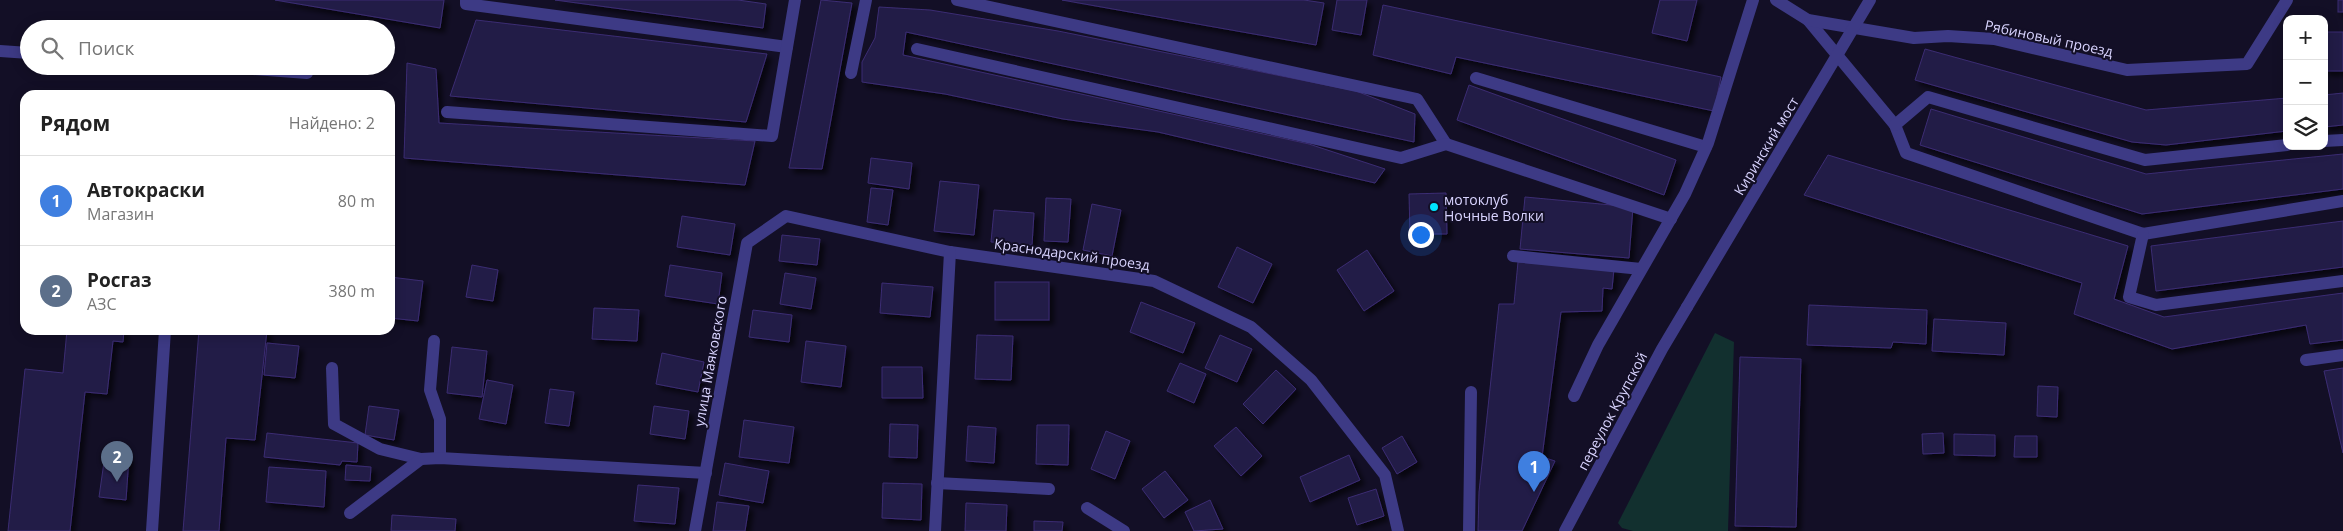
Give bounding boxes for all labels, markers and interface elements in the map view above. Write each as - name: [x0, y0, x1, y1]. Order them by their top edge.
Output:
- street label: Рябиновый проезд: [1983, 15, 2115, 61]
- map controls: [2283, 15, 2328, 150]
- button: +: [2283, 15, 2328, 60]
- search box: [20, 20, 395, 75]
- icon: search: [38, 34, 66, 62]
- text: Поиск: [78, 35, 134, 61]
- button: −: [2283, 60, 2328, 105]
- street label: Киринский мост: [1729, 93, 1803, 199]
- button: layers: [2283, 105, 2328, 150]
- text: Рядом: [40, 109, 110, 137]
- text: Найдено: 2: [289, 112, 375, 134]
- text: Автокраски: [87, 177, 205, 203]
- text: 1: [51, 190, 61, 212]
- text: 80 m: [338, 190, 375, 212]
- place label: мотоклуб Ночные Волки: [1444, 190, 1544, 225]
- marker: мотоклуб Ночные Волки: [1428, 201, 1440, 213]
- text: Магазин: [87, 203, 154, 225]
- your location: [1408, 222, 1434, 248]
- street label: Краснодарский проезд: [993, 234, 1151, 274]
- text: Росгаз: [87, 267, 152, 293]
- text: 2: [51, 280, 61, 302]
- text: 380 m: [329, 280, 375, 302]
- text: АЗС: [87, 293, 117, 315]
- street label: улица Маяковского: [689, 294, 731, 428]
- street label: переулок Крупской: [1573, 349, 1651, 473]
- pin: 2: [101, 441, 133, 482]
- pin: 1: [1518, 451, 1550, 492]

